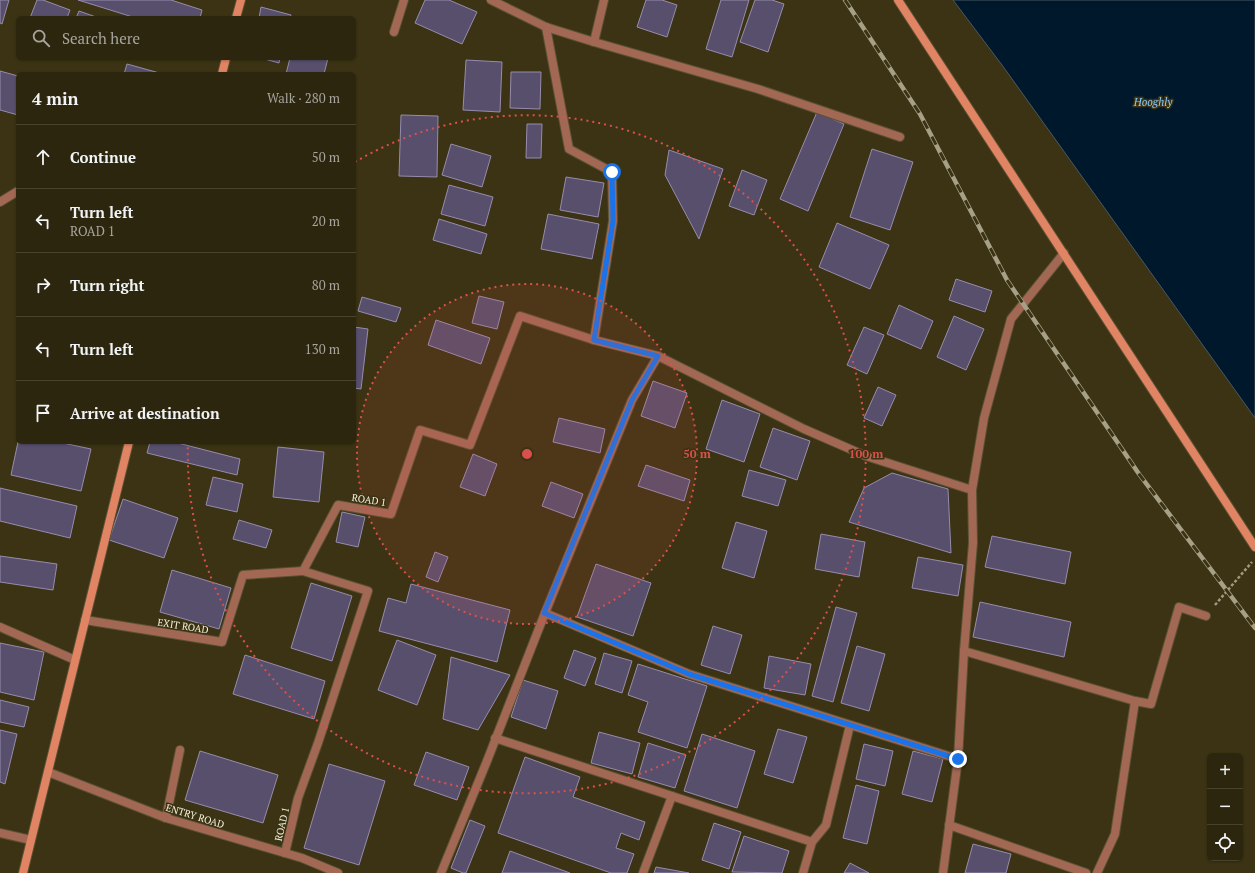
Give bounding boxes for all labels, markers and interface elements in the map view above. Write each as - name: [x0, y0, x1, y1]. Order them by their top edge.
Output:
- search box: [16, 16, 356, 60]
- icon: search: [30, 27, 52, 49]
- text: Search here: [62, 28, 140, 48]
- text: 4 min: [32, 87, 79, 110]
- text: Walk · 280 m: [267, 89, 340, 107]
- water label: Hooghly: [1133, 95, 1173, 109]
- icon: ahead: [32, 146, 54, 168]
- text: Continue: [70, 147, 136, 167]
- text: 50 m: [312, 148, 340, 166]
- route start: [603, 163, 621, 181]
- text: Turn left: [70, 202, 134, 222]
- icon: left: [32, 210, 54, 232]
- text: 20 m: [312, 212, 340, 230]
- text: ROAD 1: [70, 222, 115, 240]
- icon: right: [32, 274, 54, 296]
- text: Turn right: [70, 275, 145, 295]
- text: 80 m: [312, 276, 340, 294]
- icon: left: [32, 338, 54, 360]
- text: Turn left: [70, 339, 134, 359]
- text: 130 m: [305, 340, 340, 358]
- icon: arrive: [32, 402, 54, 424]
- text: Arrive at destination: [70, 403, 220, 423]
- text: 50 m: [683, 446, 711, 461]
- text: 100 m: [849, 446, 883, 461]
- centre of rings: [520, 447, 534, 461]
- street label: ROAD 1: [351, 491, 387, 509]
- street label: EXIT ROAD: [157, 616, 209, 636]
- route end: [949, 750, 967, 768]
- map controls: [1207, 753, 1243, 861]
- button: +: [1207, 753, 1243, 789]
- button: −: [1207, 789, 1243, 825]
- street label: ENTRY ROAD: [164, 801, 226, 831]
- street label: ROAD 1: [272, 806, 292, 842]
- button: locate: [1207, 825, 1243, 861]

